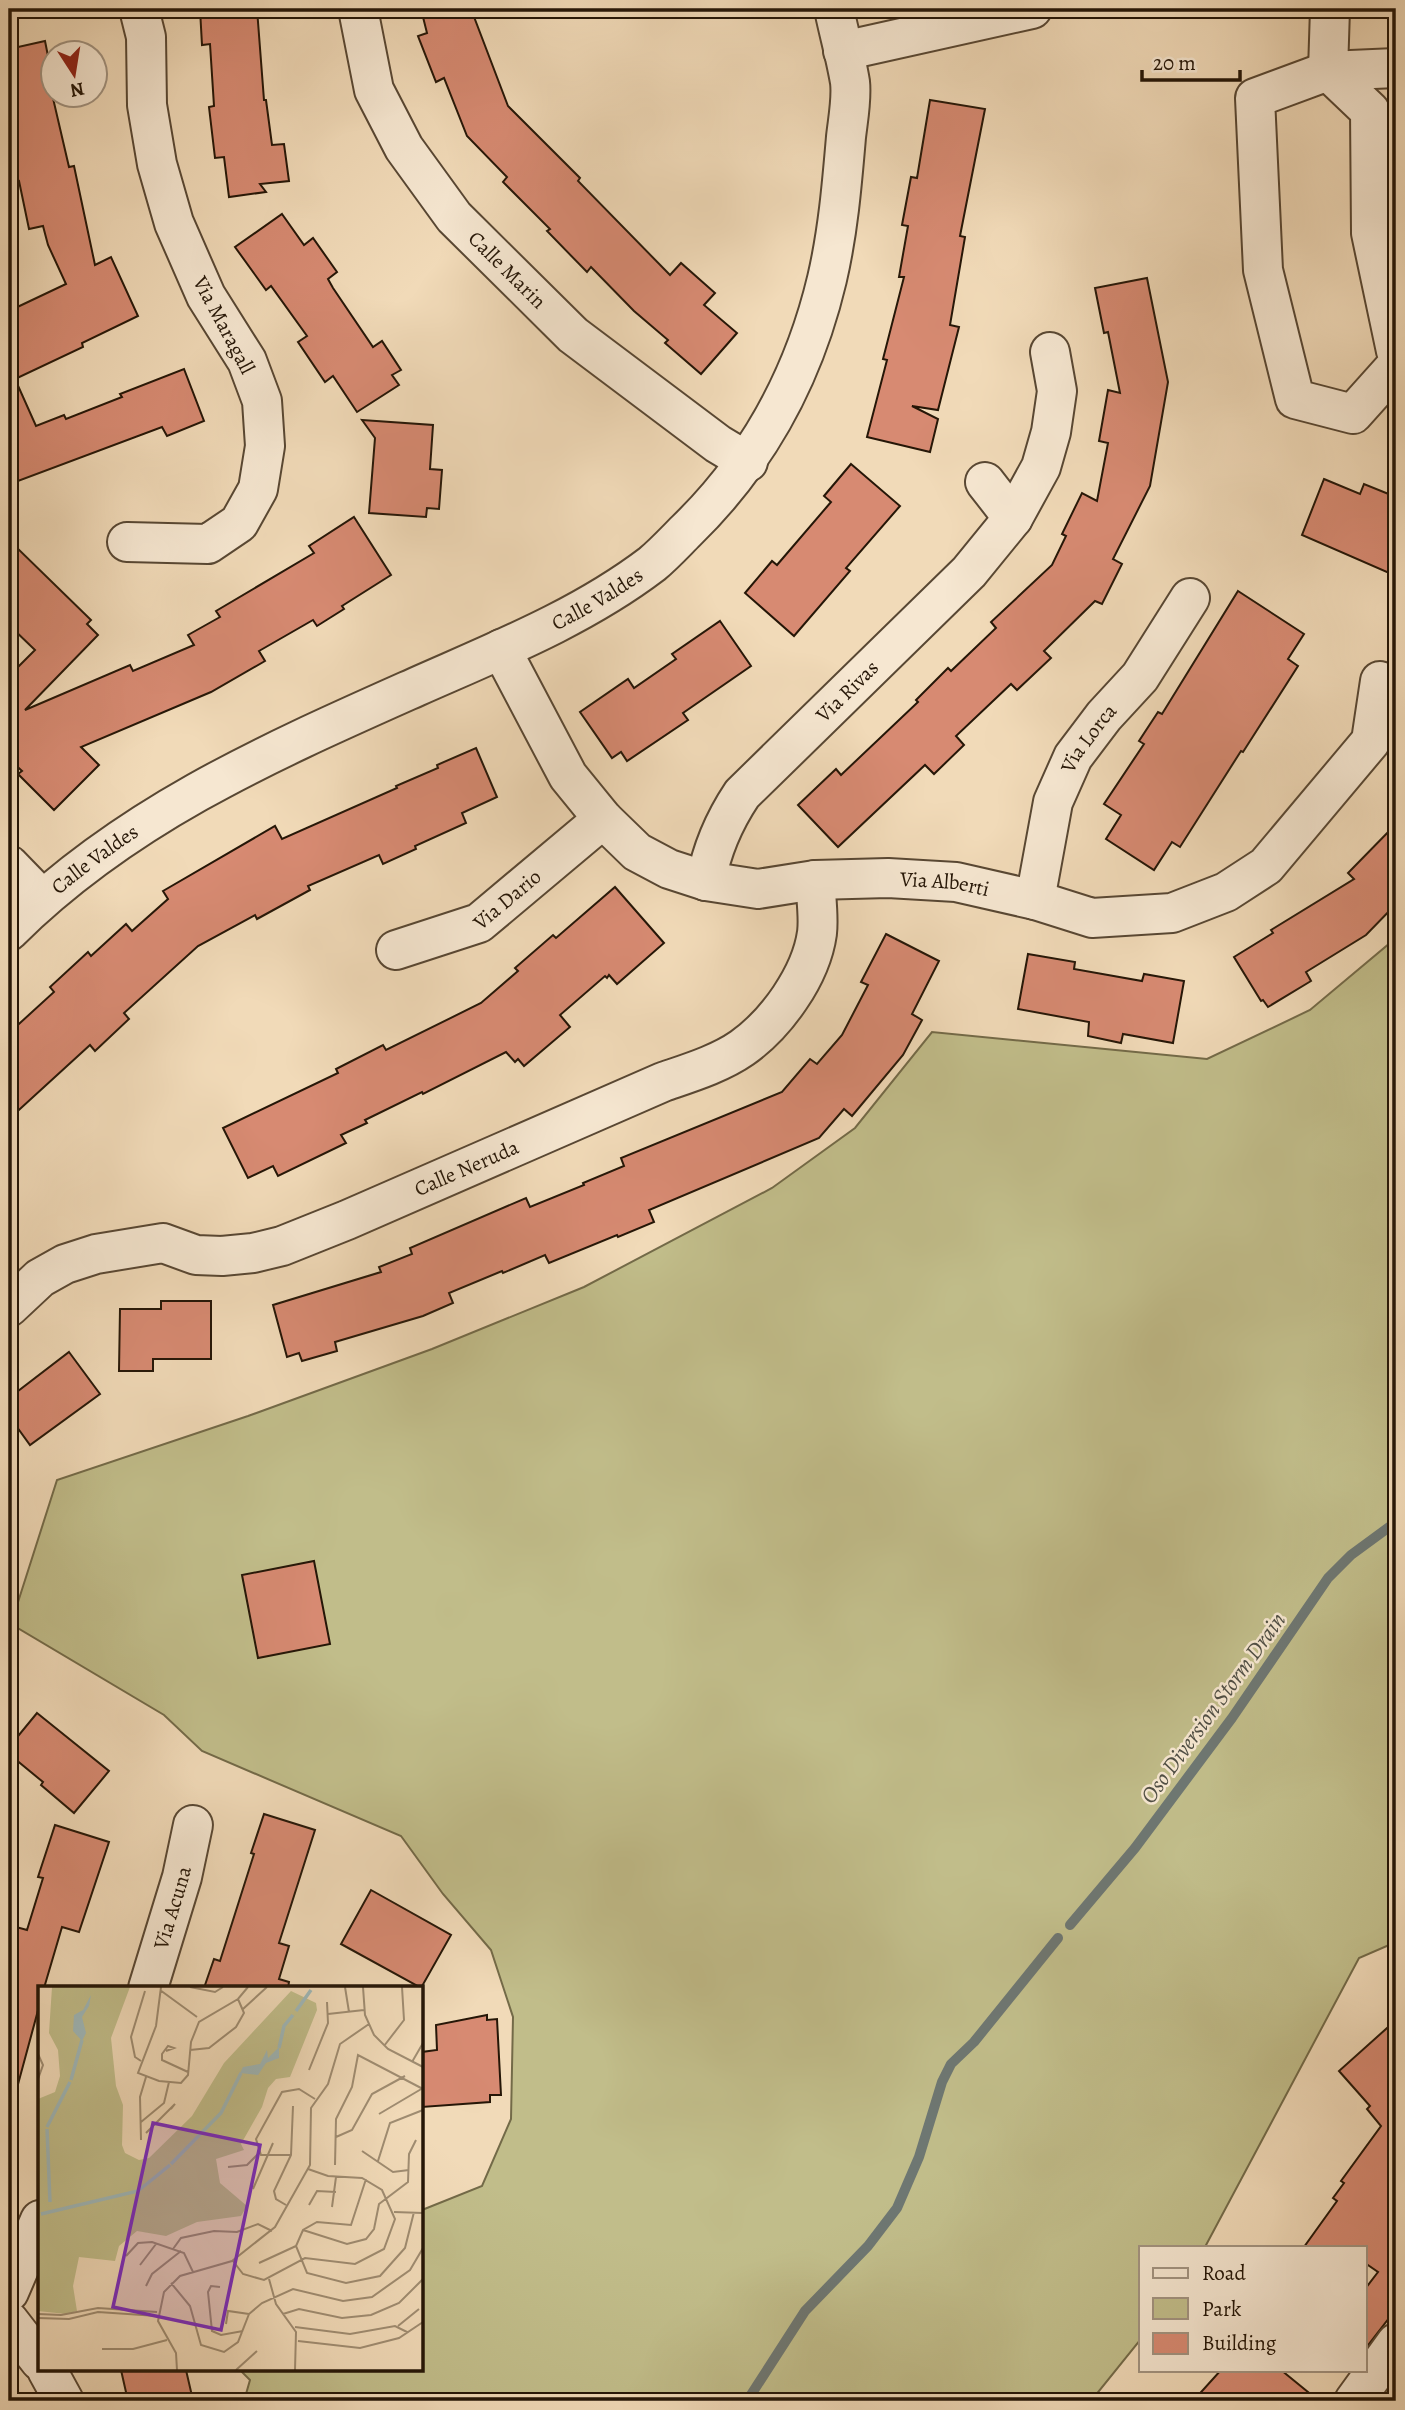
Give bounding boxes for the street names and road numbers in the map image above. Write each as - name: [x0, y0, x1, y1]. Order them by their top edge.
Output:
- street label: Calle Marin: [462, 225, 552, 315]
- street label: Via Maragall: [186, 270, 262, 379]
- street label: Calle Valdes: [547, 561, 649, 637]
- street label: Via Rivas: [809, 654, 885, 729]
- street label: Via Lorca: [1053, 697, 1123, 778]
- street label: Calle Valdes: [45, 818, 144, 901]
- street label: Via Dario: [466, 863, 547, 937]
- street label: Via Alberti: [898, 865, 992, 903]
- street label: Calle Neruda: [410, 1133, 523, 1203]
- street label: Via Acuna: [146, 1864, 198, 1954]

